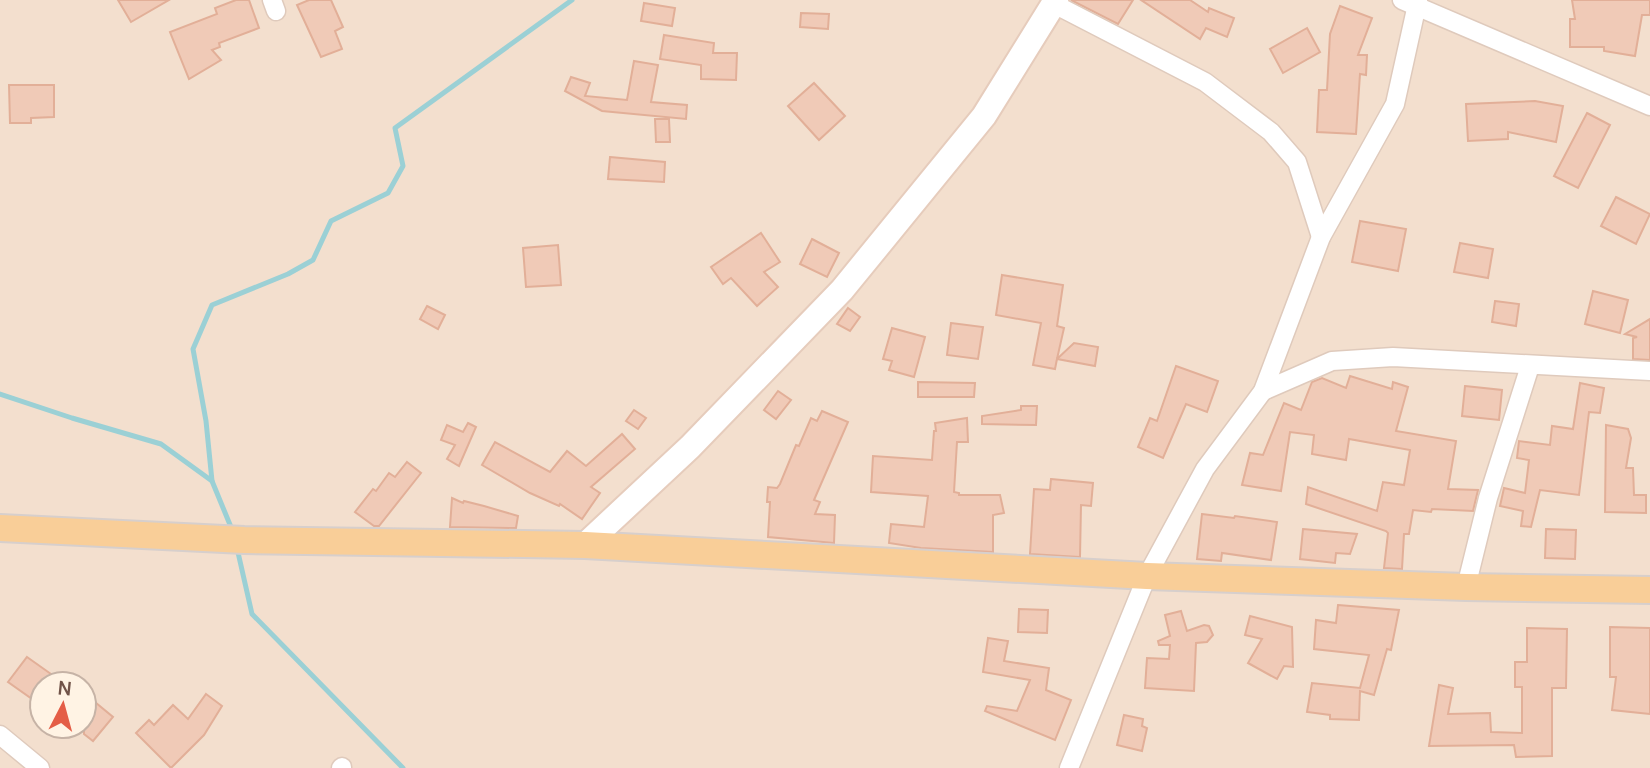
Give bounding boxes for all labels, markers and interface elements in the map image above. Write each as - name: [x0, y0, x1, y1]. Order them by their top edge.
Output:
- north arrow: [28, 670, 98, 740]
- text: N: [57, 674, 73, 702]

